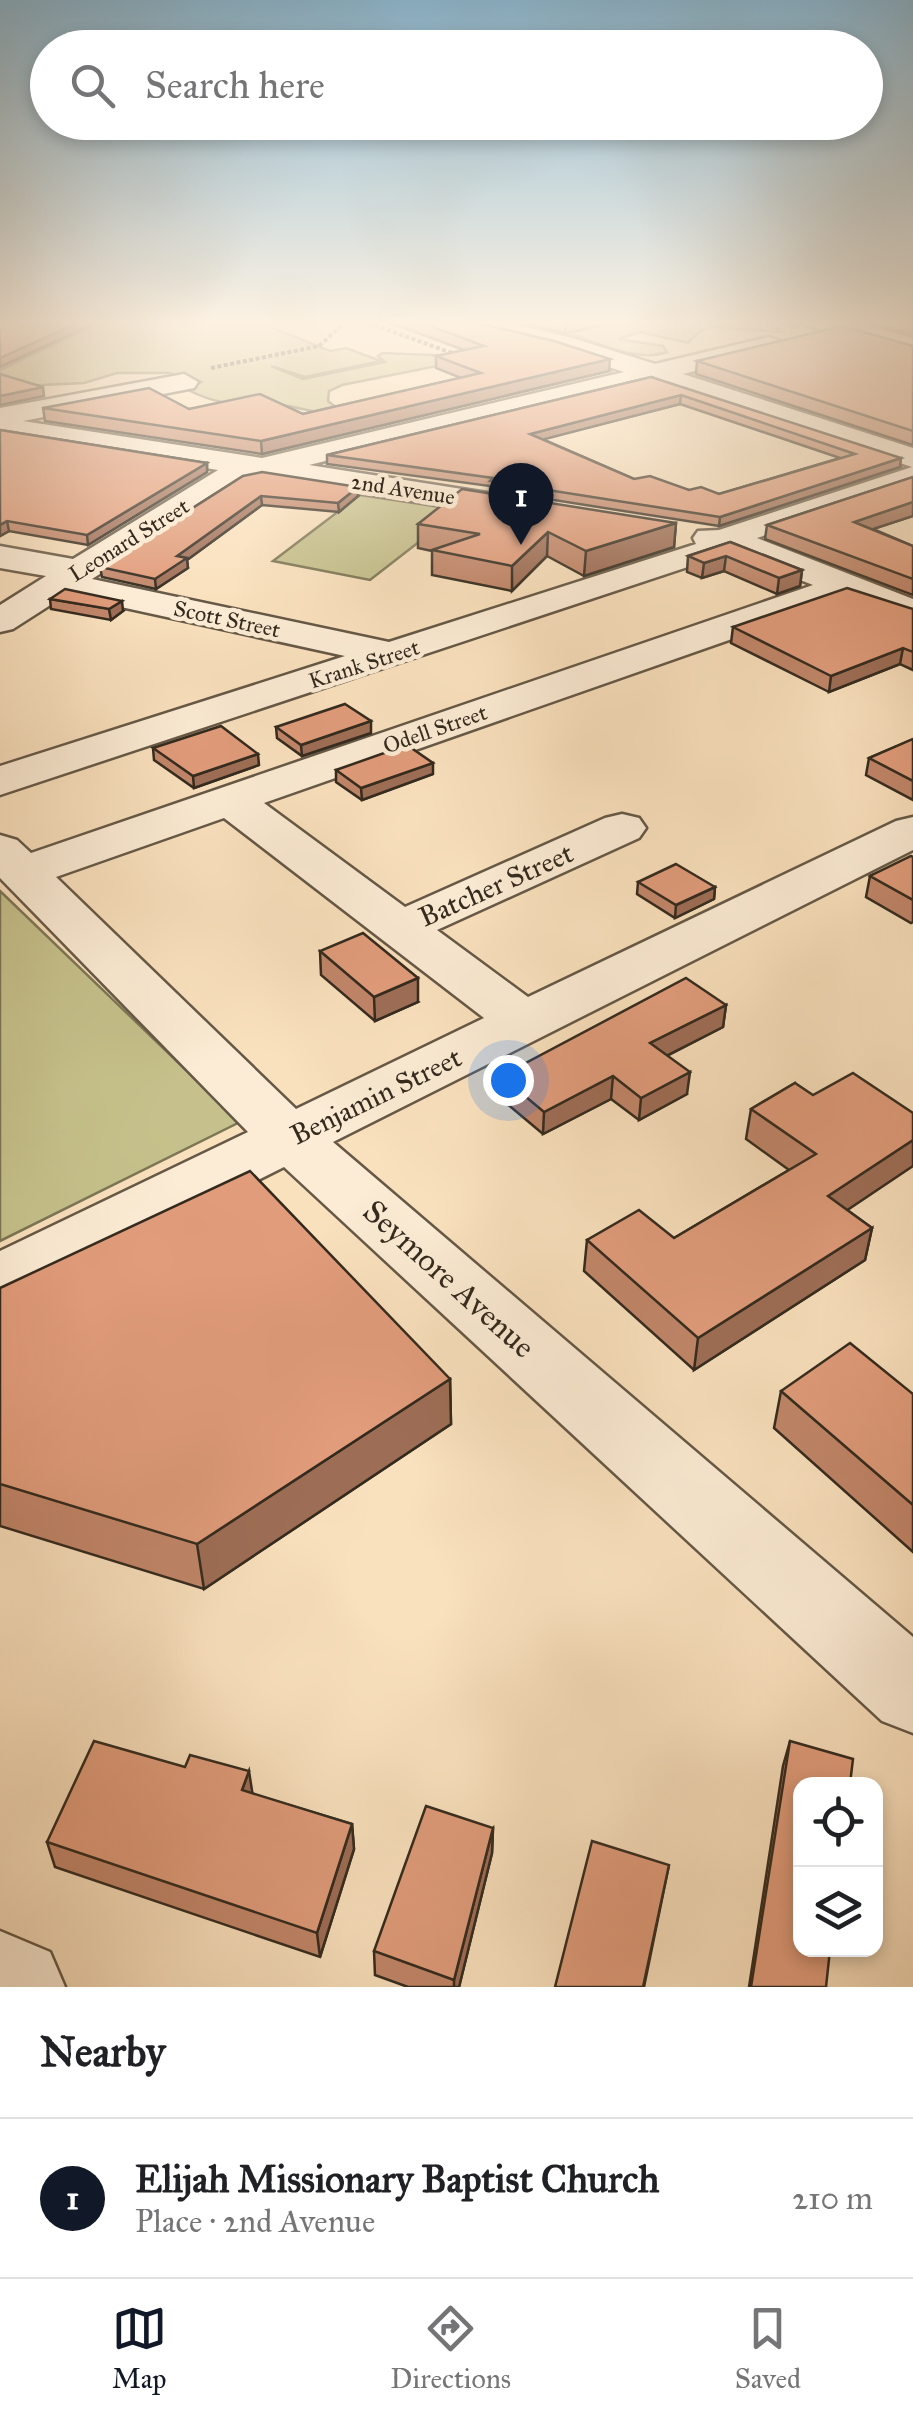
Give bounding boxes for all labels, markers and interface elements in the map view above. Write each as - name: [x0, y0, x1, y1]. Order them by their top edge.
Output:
- search box: [30, 30, 883, 140]
- icon: search: [65, 58, 120, 113]
- text: Search here: [145, 62, 325, 108]
- pin: 1: [488, 462, 554, 545]
- street label: 2nd Avenue: [349, 467, 457, 511]
- street label: Leonard Street: [64, 492, 194, 588]
- street label: Scott Street: [171, 595, 283, 643]
- street label: Krank Street: [305, 633, 423, 695]
- street label: Odell Street: [379, 699, 491, 759]
- street label: Batcher Street: [413, 835, 579, 935]
- street label: Benjamin Street: [285, 1039, 467, 1152]
- your location: [483, 1055, 534, 1106]
- street label: Seymore Avenue: [355, 1192, 543, 1366]
- map controls: [793, 1777, 883, 1957]
- button: locate: [793, 1777, 883, 1867]
- button: layers: [793, 1867, 883, 1957]
- text: Nearby: [40, 2026, 165, 2078]
- text: Elijah Missionary Baptist Church: [135, 2156, 659, 2202]
- text: 1: [66, 2179, 79, 2218]
- text: 210 m: [792, 2179, 873, 2218]
- text: Place · 2nd Avenue: [135, 2202, 375, 2241]
- tab: Map: [112, 2301, 167, 2396]
- tab: Directions: [390, 2301, 511, 2396]
- tab: Saved: [735, 2301, 801, 2396]

